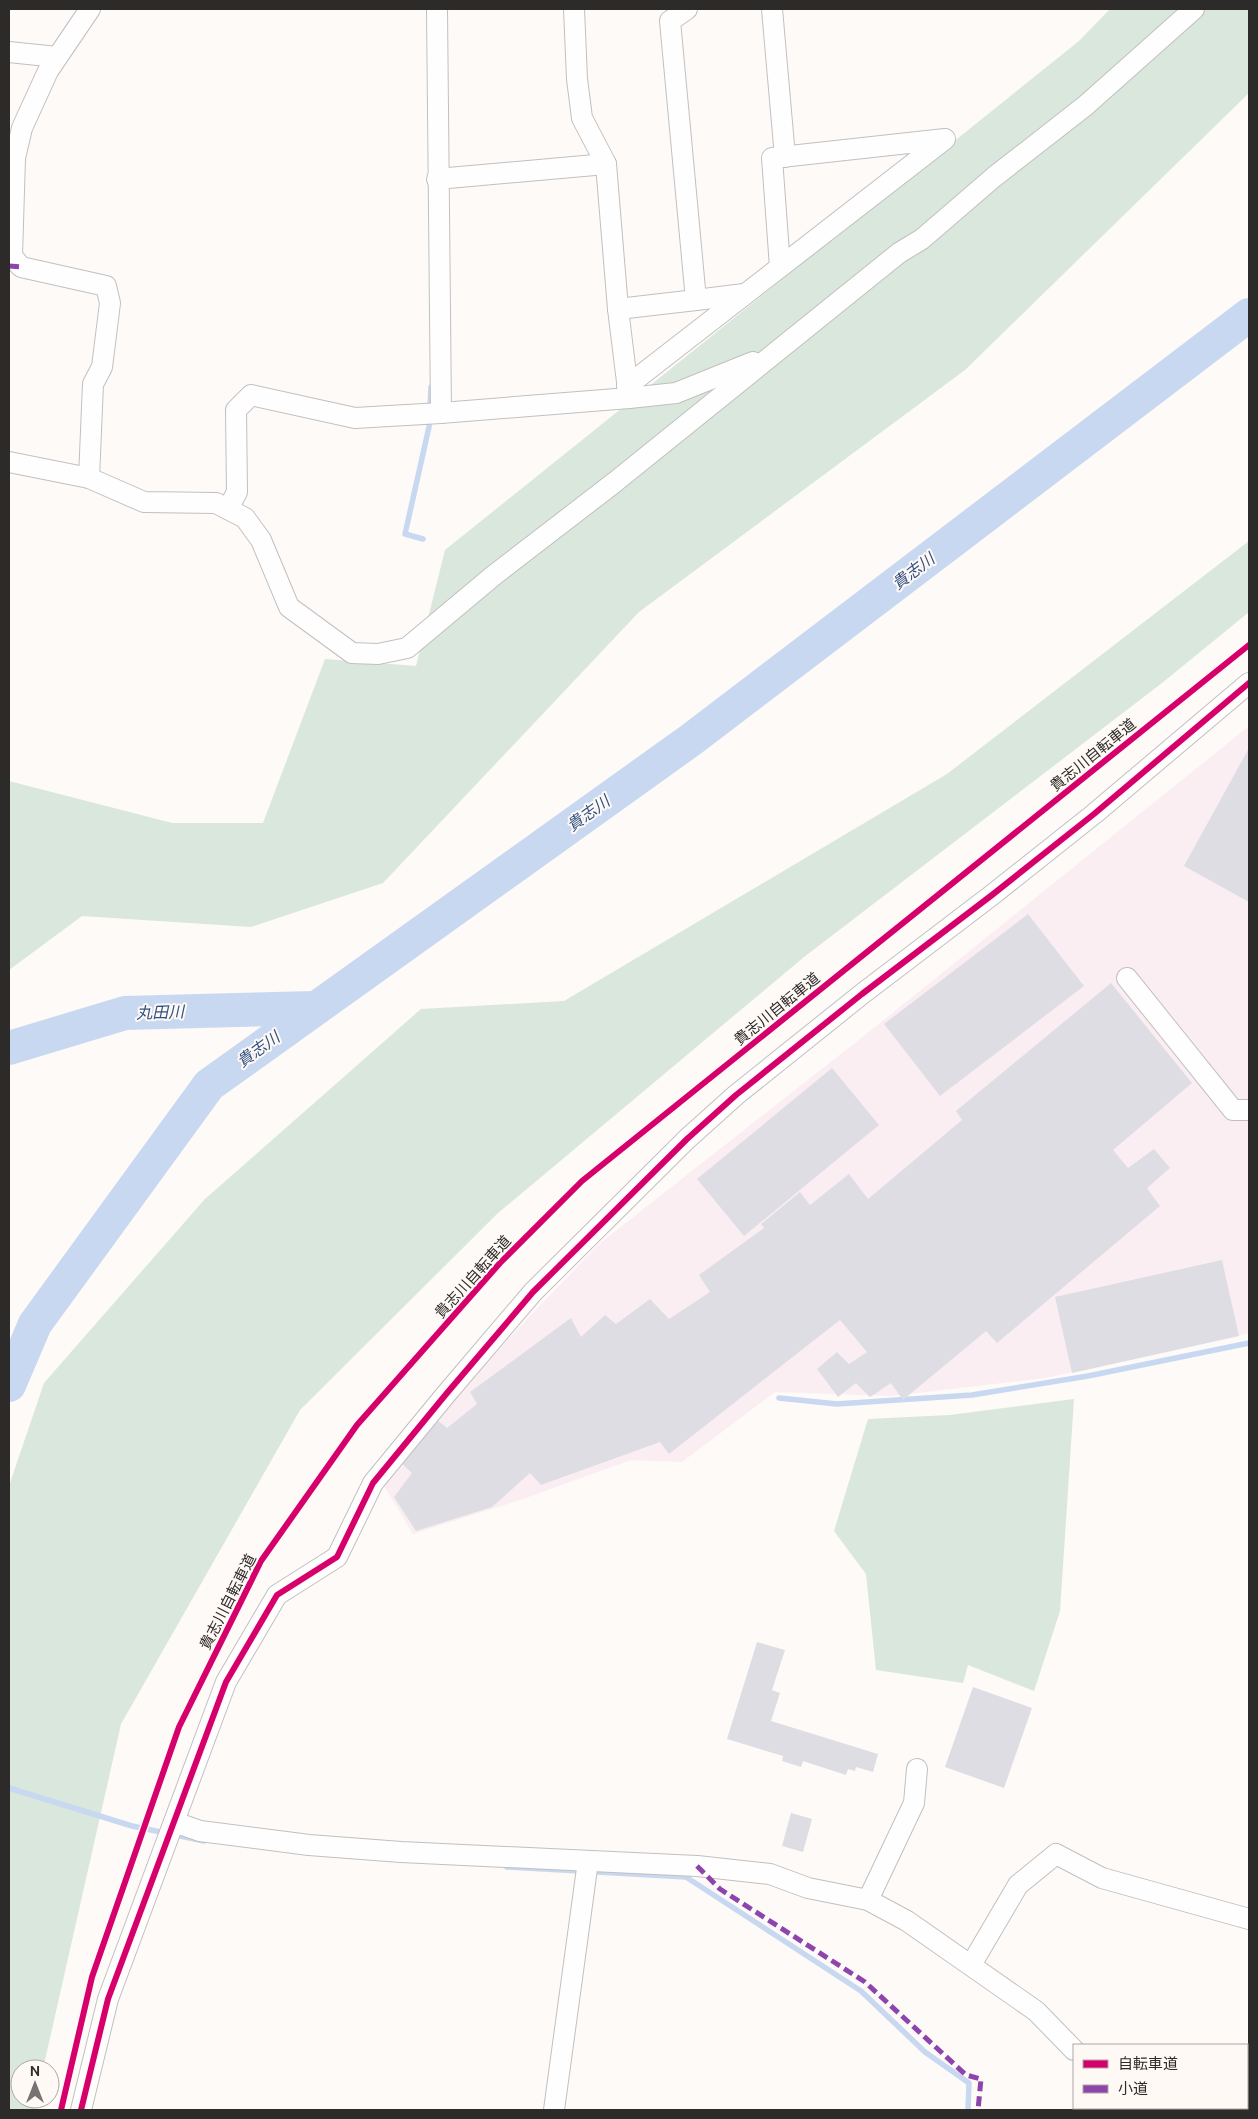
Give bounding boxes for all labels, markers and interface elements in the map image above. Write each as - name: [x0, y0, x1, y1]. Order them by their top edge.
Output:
- water label: 貴志川: [888, 548, 939, 593]
- street label: 貴志川自転車道: [1047, 715, 1139, 794]
- water label: 貴志川: [563, 790, 614, 834]
- street label: 貴志川自転車道: [731, 969, 823, 1048]
- water label: 丸田川: [136, 1002, 186, 1022]
- water label: 貴志川: [233, 1026, 284, 1070]
- street label: 貴志川自転車道: [431, 1232, 514, 1321]
- street label: 貴志川自転車道: [196, 1551, 259, 1652]
- legend: [1073, 2044, 1248, 2109]
- text: 自転車道: [1118, 2055, 1178, 2072]
- north arrow: [10, 2059, 60, 2109]
- text: N: [30, 2063, 40, 2079]
- text: 小道: [1118, 2080, 1148, 2097]

